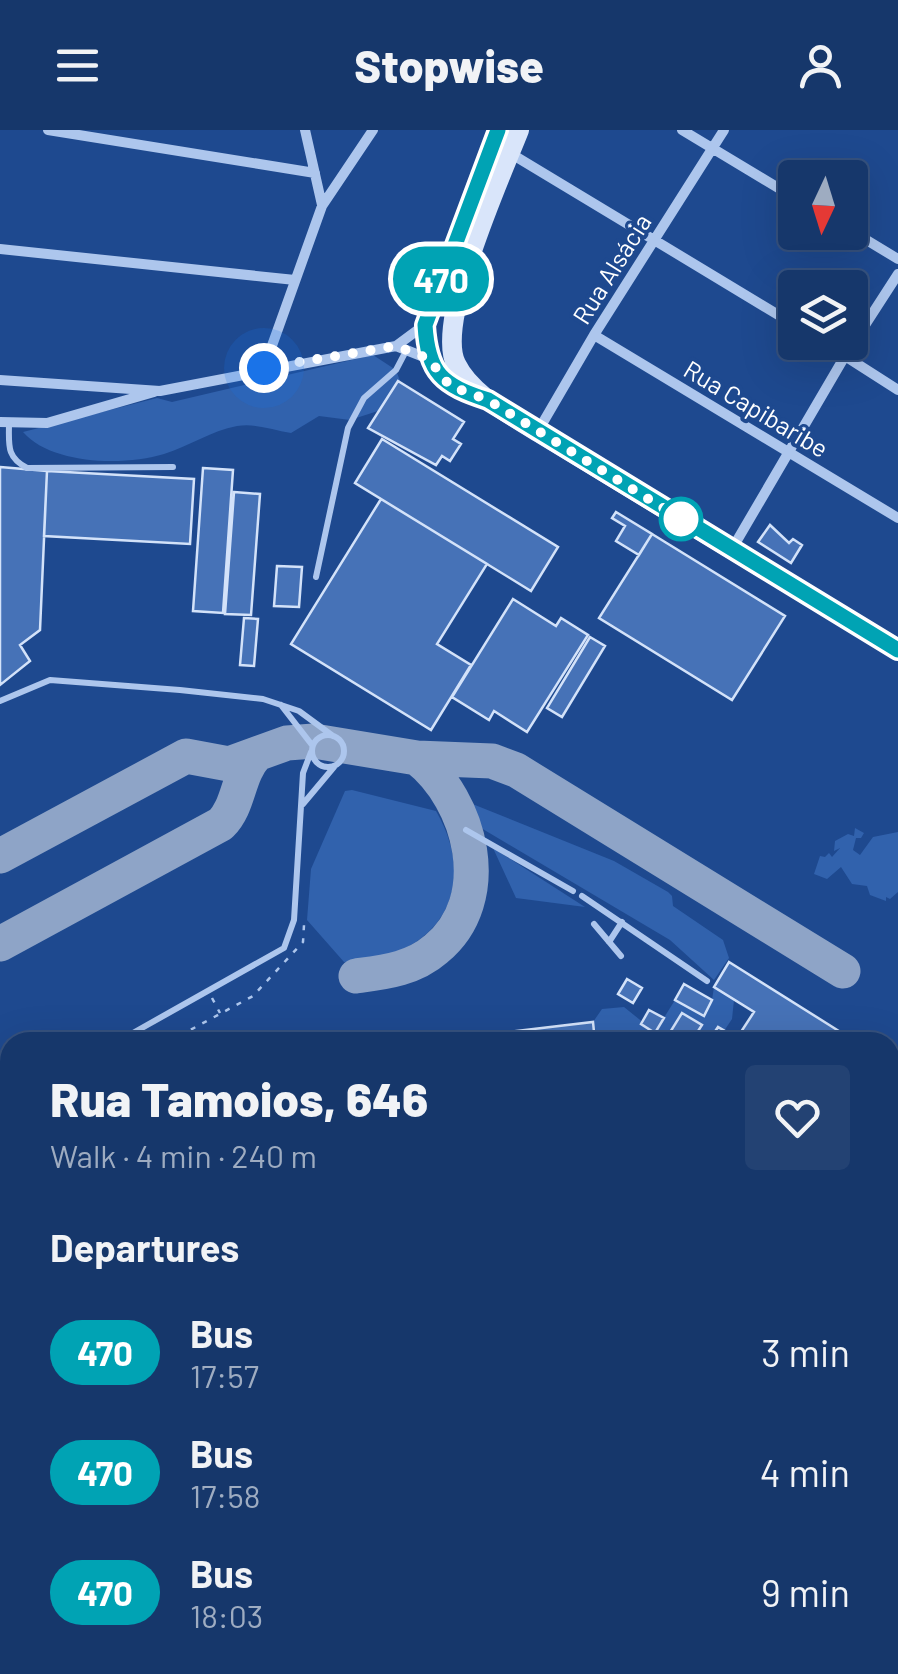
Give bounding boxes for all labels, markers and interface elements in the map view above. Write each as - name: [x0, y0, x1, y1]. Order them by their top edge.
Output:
- icon: menu: [50, 38, 105, 93]
- text: Stopwise: [354, 38, 544, 92]
- icon: person: [793, 38, 848, 93]
- north arrow: [778, 160, 868, 250]
- map controls: [778, 160, 868, 360]
- street label: Rua Alsácia: [566, 208, 657, 329]
- line badge: 470: [384, 246, 498, 312]
- text: 470: [413, 258, 469, 300]
- button: layers: [778, 270, 868, 360]
- your location: [239, 343, 289, 393]
- street label: Rua Capibaribe: [679, 353, 834, 463]
- unlabelled marker: [660, 498, 702, 540]
- button: heart: [745, 1065, 850, 1170]
- text: Rua Tamoios, 646: [50, 1069, 428, 1127]
- text: Walk · 4 min · 240 m: [50, 1136, 317, 1174]
- text: Departures: [50, 1224, 239, 1270]
- text: Bus: [190, 1310, 253, 1356]
- text: 3 min: [761, 1329, 850, 1375]
- text: 470: [77, 1331, 133, 1373]
- text: 17:57: [190, 1356, 259, 1394]
- text: Bus: [190, 1430, 253, 1476]
- text: 4 min: [760, 1449, 850, 1495]
- text: 470: [77, 1451, 133, 1493]
- text: 17:58: [190, 1476, 260, 1514]
- text: Bus: [190, 1550, 253, 1596]
- text: 9 min: [761, 1569, 850, 1615]
- text: 470: [77, 1571, 133, 1613]
- text: 18:03: [190, 1596, 263, 1634]

